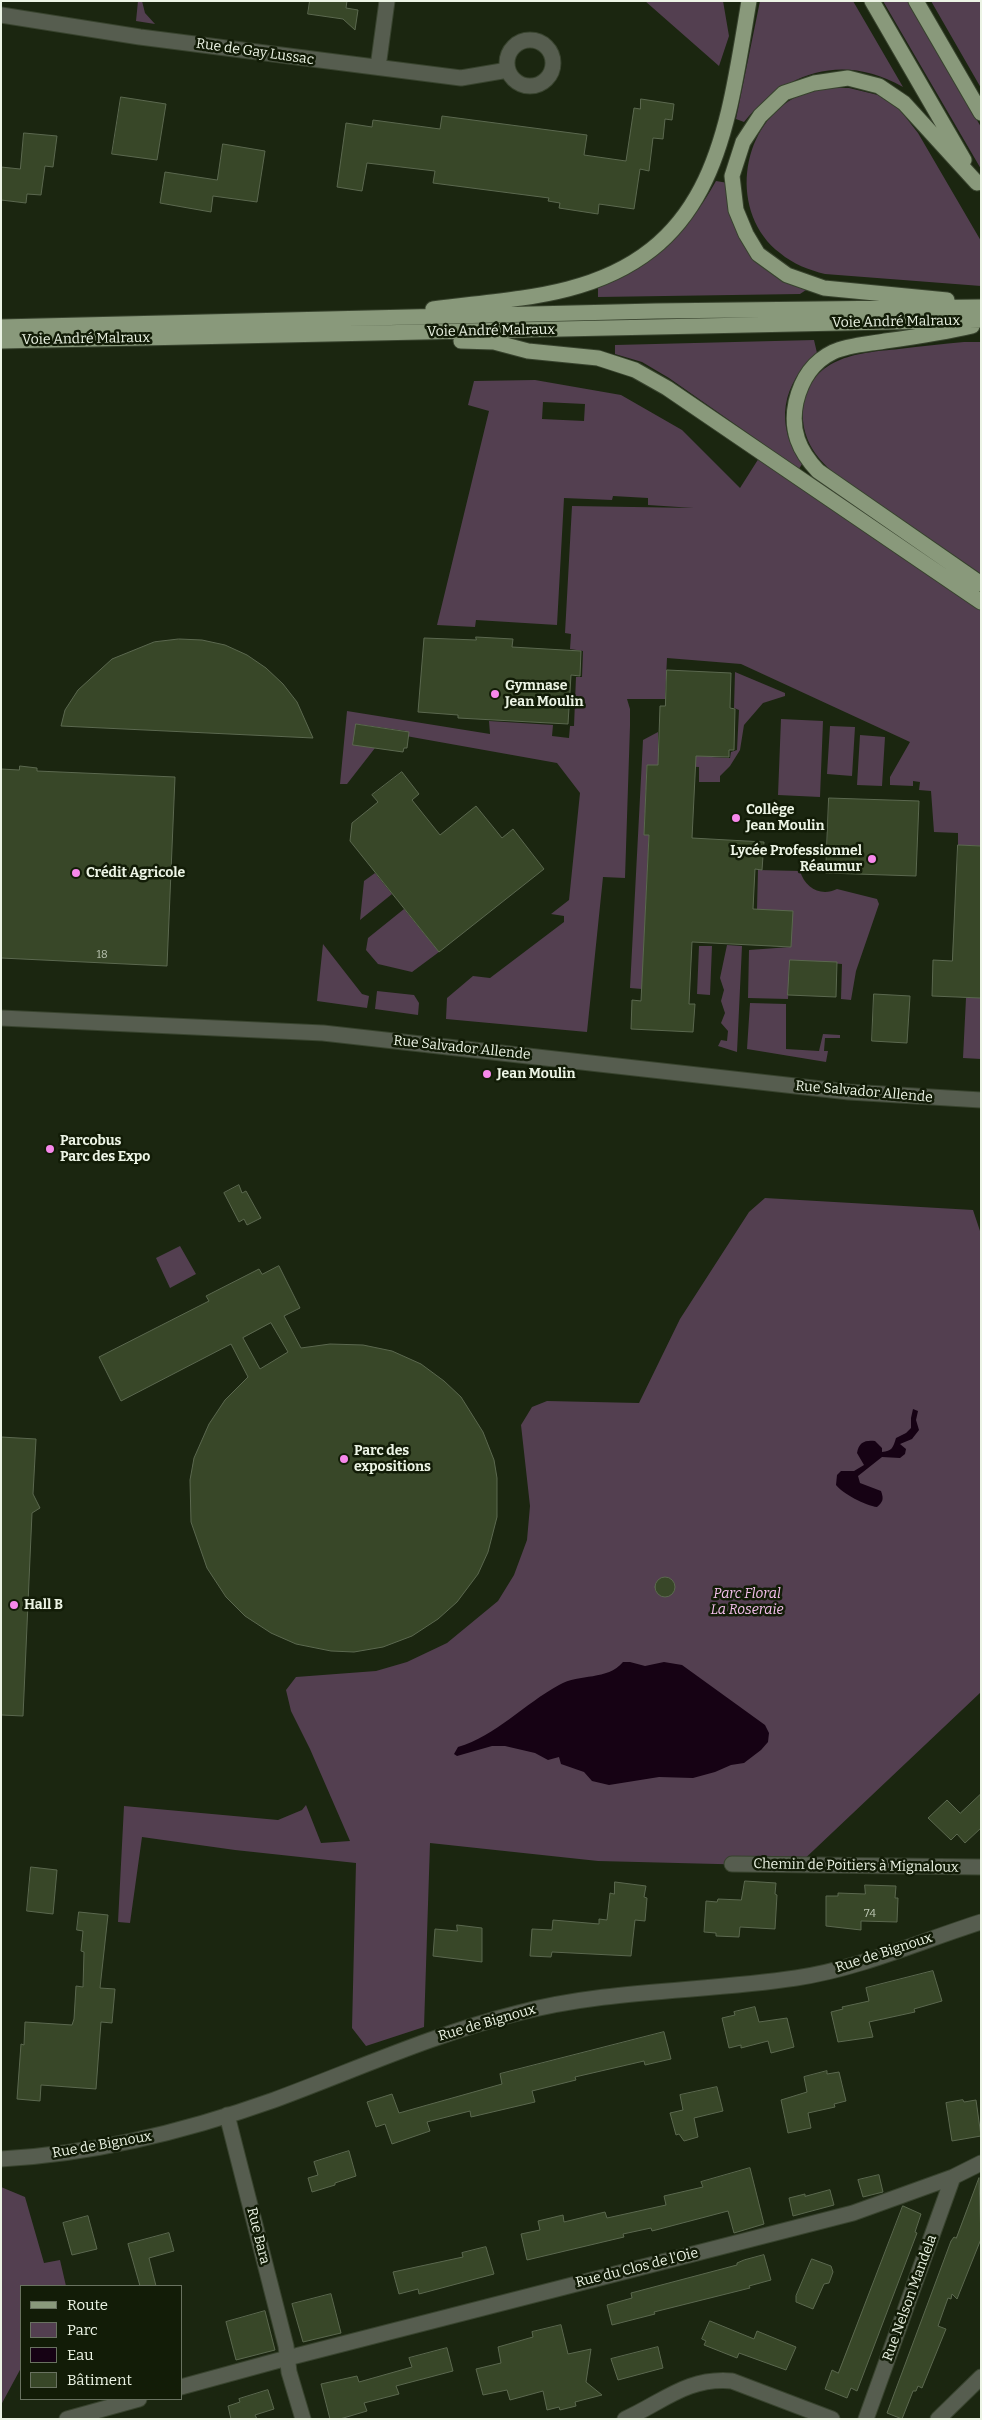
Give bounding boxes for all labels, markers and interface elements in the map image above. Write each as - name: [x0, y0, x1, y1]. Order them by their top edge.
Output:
- street label: Rue de Gay Lussac: [195, 35, 315, 69]
- street label: Voie André Malraux: [832, 312, 960, 332]
- street label: Voie André Malraux: [427, 321, 555, 341]
- street label: Voie André Malraux: [22, 329, 150, 349]
- place label: Gymnase Jean Moulin: [505, 678, 584, 710]
- marker: Gymnase Jean Moulin: [489, 688, 501, 700]
- place label: Collège Jean Moulin: [746, 802, 825, 834]
- marker: Collège Jean Moulin: [730, 812, 742, 824]
- place label: Lycée Professionnel Réaumur: [730, 843, 862, 876]
- marker: Lycée Professionnel Réaumur: [866, 853, 878, 865]
- place label: Crédit Agricole: [86, 865, 185, 881]
- marker: Crédit Agricole: [70, 867, 82, 879]
- house number: 18: [96, 948, 108, 962]
- street label: Rue Salvador Allende: [392, 1032, 532, 1064]
- place label: Jean Moulin: [497, 1066, 576, 1082]
- marker: Jean Moulin: [481, 1068, 493, 1080]
- street label: Rue Salvador Allende: [795, 1078, 933, 1106]
- place label: Parcobus Parc des Expo: [60, 1133, 150, 1166]
- marker: Parcobus Parc des Expo: [44, 1143, 56, 1155]
- place label: Parc des expositions: [354, 1443, 431, 1475]
- marker: Parc des expositions: [338, 1453, 350, 1465]
- park label: Parc Floral La Roseraie: [711, 1586, 783, 1618]
- place label: Hall B: [24, 1597, 63, 1613]
- marker: Hall B: [8, 1599, 20, 1611]
- street label: Chemin de Poitiers à Mignaloux: [753, 1856, 959, 1876]
- house number: 74: [864, 1907, 876, 1921]
- street label: Rue de Bignoux: [834, 1929, 934, 1977]
- street label: Rue de Bignoux: [436, 2001, 538, 2045]
- street label: Rue de Bignoux: [51, 2128, 153, 2162]
- street label: Rue Bara: [243, 2206, 273, 2266]
- street label: Rue Nelson Mandela: [879, 2233, 941, 2363]
- street label: Rue du Clos de l'Oie: [574, 2245, 700, 2291]
- legend: [20, 2285, 182, 2400]
- text: Route: [67, 2296, 108, 2314]
- text: Parc: [67, 2321, 98, 2339]
- text: Eau: [67, 2346, 94, 2364]
- text: Bâtiment: [67, 2371, 132, 2389]

